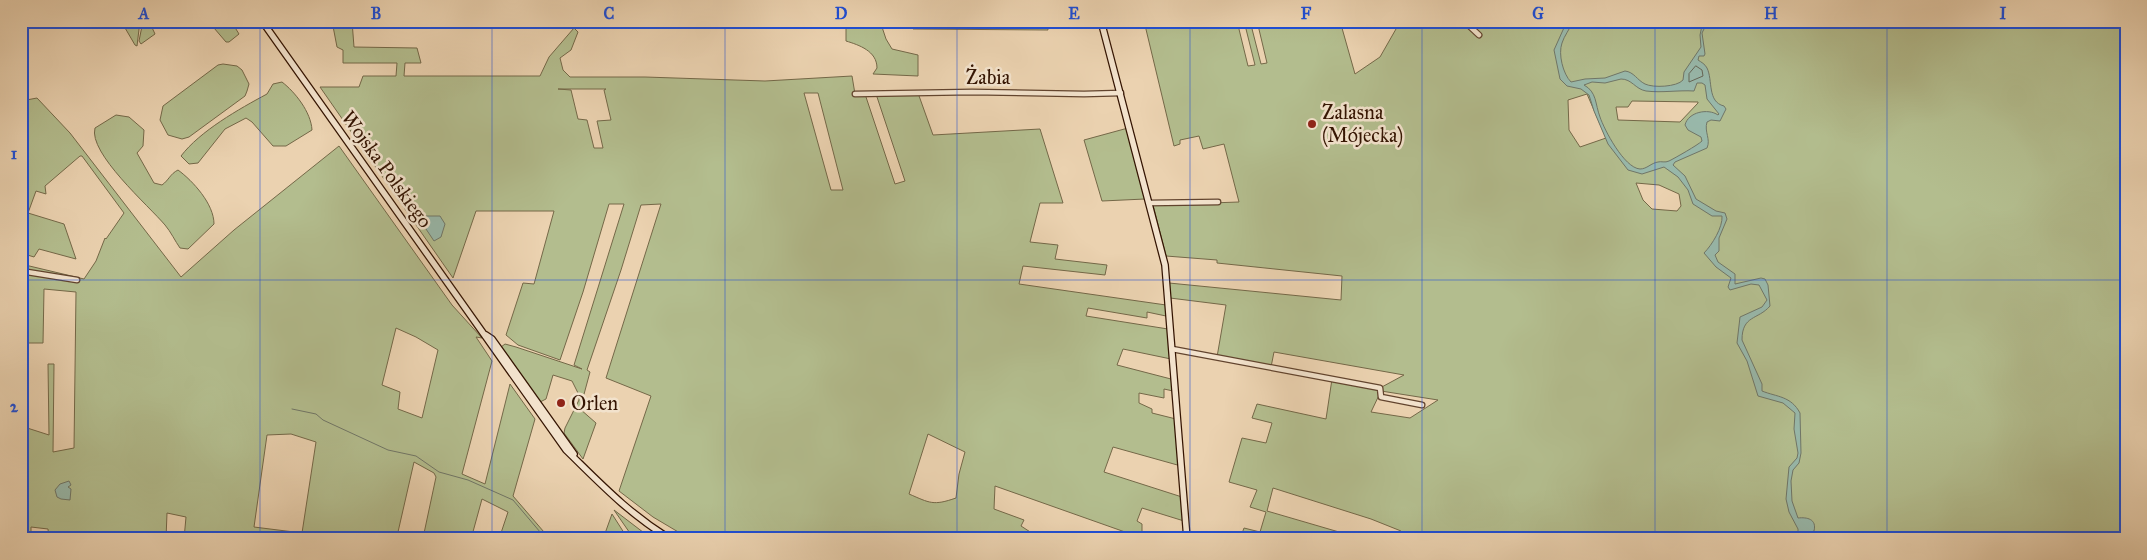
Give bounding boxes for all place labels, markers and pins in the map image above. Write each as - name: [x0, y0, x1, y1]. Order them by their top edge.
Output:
- place label: Zalasna (Mójecka): [1322, 100, 1403, 148]
- marker: Zalasna (Mójecka): [1306, 118, 1318, 130]
- place label: Orlen: [571, 391, 618, 415]
- marker: Orlen: [555, 397, 567, 409]

